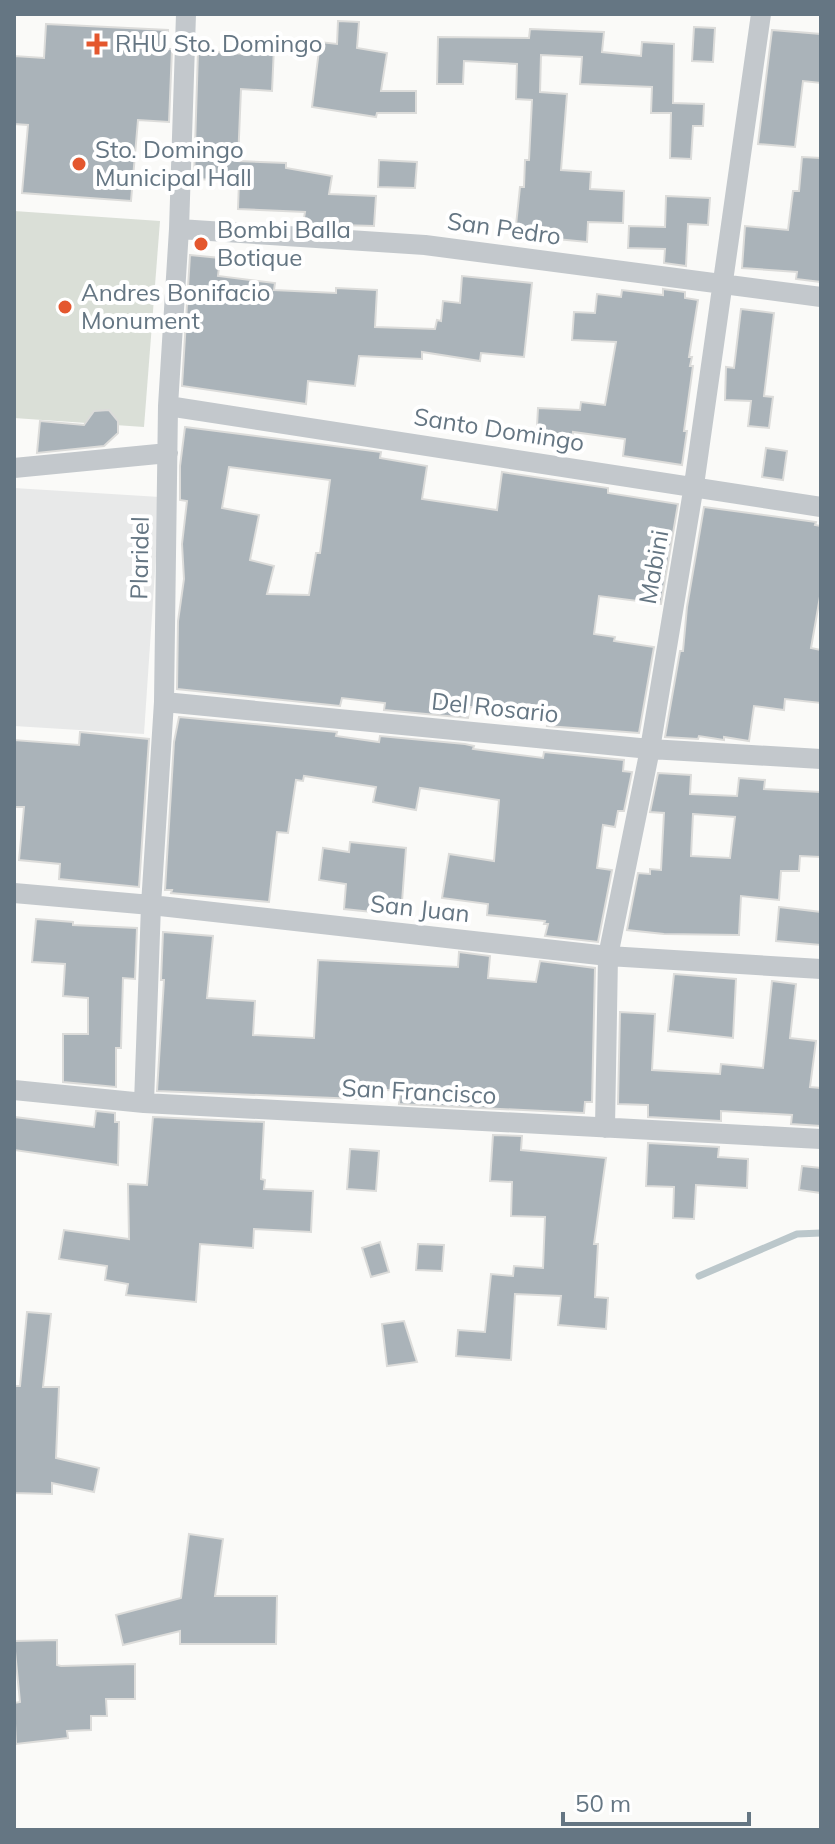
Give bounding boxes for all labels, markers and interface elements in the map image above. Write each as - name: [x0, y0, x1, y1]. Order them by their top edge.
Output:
- place label: RHU Sto. Domingo: [115, 28, 323, 58]
- marker: RHU Sto. Domingo: [86, 33, 108, 55]
- place label: Sto. Domingo Municipal Hall: [95, 134, 252, 192]
- marker: Sto. Domingo Municipal Hall: [70, 155, 88, 173]
- street label: San Pedro: [445, 205, 563, 251]
- place label: Bombi Balla Botique: [217, 214, 351, 272]
- marker: Bombi Balla Botique: [192, 235, 210, 253]
- place label: Andres Bonifacio Monument: [81, 277, 270, 335]
- marker: Andres Bonifacio Monument: [56, 298, 74, 316]
- street label: Santo Domingo: [412, 401, 587, 457]
- street label: Plaridel: [123, 516, 155, 600]
- street label: Mabini: [632, 527, 674, 606]
- street label: Del Rosario: [430, 685, 560, 729]
- street label: San Juan: [369, 888, 471, 928]
- street label: San Francisco: [341, 1072, 497, 1110]
- scale bar: [563, 1776, 749, 1826]
- text: 50 m: [575, 1788, 631, 1818]

